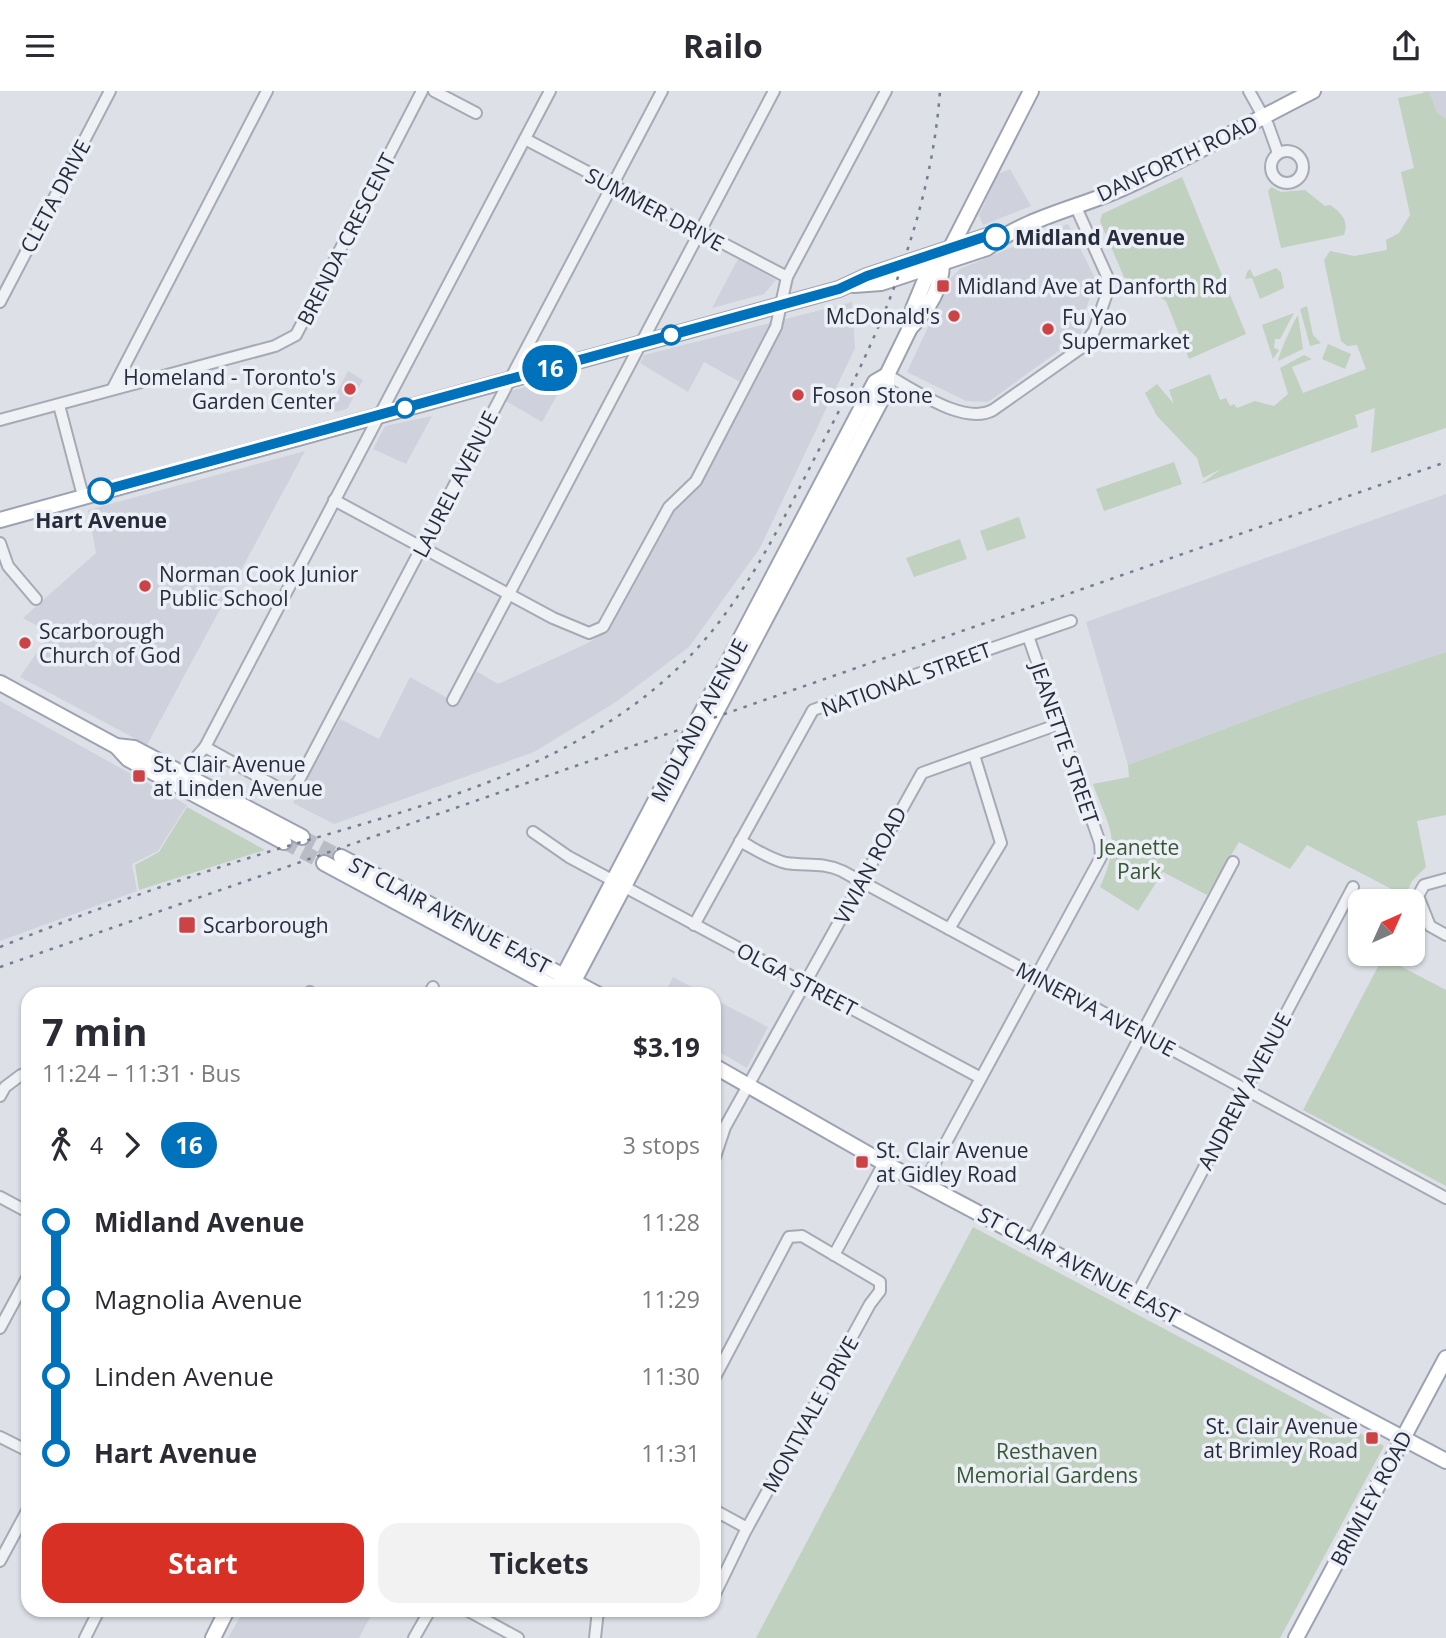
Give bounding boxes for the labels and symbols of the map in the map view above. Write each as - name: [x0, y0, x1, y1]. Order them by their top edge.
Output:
- street label: DANFORTH ROAD: [1092, 108, 1262, 208]
- street label: CLETA DRIVE: [13, 134, 97, 258]
- street label: BRENDA CRESCENT: [290, 148, 402, 330]
- street label: SUMMER DRIVE: [581, 161, 729, 257]
- place label: Midland Avenue: [1015, 223, 1185, 251]
- marker: Midland Avenue: [983, 224, 1009, 250]
- place label: Midland Ave at Danforth Rd: [957, 272, 1228, 300]
- marker: Midland Ave at Danforth Rd: [935, 278, 951, 294]
- place label: McDonald's: [826, 302, 940, 330]
- place label: Fu Yao Supermarket: [1062, 303, 1190, 355]
- marker: McDonald's: [946, 308, 962, 324]
- marker: Fu Yao Supermarket: [1040, 321, 1056, 337]
- unlabelled marker: [661, 325, 681, 345]
- line badge: 16: [518, 345, 582, 391]
- place label: Homeland - Toronto's Garden Center: [123, 363, 336, 415]
- marker: Homeland - Toronto's Garden Center: [342, 381, 358, 397]
- place label: Foson Stone: [812, 381, 933, 409]
- marker: Foson Stone: [790, 387, 806, 403]
- unlabelled marker: [395, 398, 415, 418]
- street label: LAUREL AVENUE: [406, 406, 504, 562]
- marker: Hart Avenue: [88, 478, 114, 504]
- place label: Hart Avenue: [35, 506, 167, 534]
- place label: Norman Cook Junior Public School: [159, 560, 359, 612]
- marker: Norman Cook Junior Public School: [137, 578, 153, 594]
- place label: Scarborough Church of God: [39, 617, 181, 669]
- street label: MIDLAND AVENUE: [644, 634, 754, 806]
- marker: Scarborough Church of God: [17, 635, 33, 651]
- street label: NATIONAL STREET: [817, 635, 995, 723]
- street label: JEANETTE STREET: [1024, 657, 1106, 828]
- place label: St. Clair Avenue at Linden Avenue: [153, 750, 323, 802]
- marker: St. Clair Avenue at Linden Avenue: [131, 768, 147, 784]
- street label: VIVIAN ROAD: [827, 801, 913, 929]
- park label: Jeanette Park: [1097, 833, 1179, 885]
- street label: ST CLAIR AVENUE EAST: [345, 850, 556, 980]
- north arrow: [1348, 889, 1424, 966]
- place label: Scarborough: [203, 911, 329, 939]
- marker: Scarborough: [177, 915, 197, 935]
- street label: OLGA STREET: [732, 936, 862, 1023]
- street label: MINERVA AVENUE: [1011, 955, 1181, 1063]
- street label: ANDREW AVENUE: [1191, 1008, 1297, 1174]
- place label: St. Clair Avenue at Gidley Road: [876, 1136, 1029, 1188]
- marker: St. Clair Avenue at Gidley Road: [854, 1154, 870, 1170]
- street label: ST CLAIR AVENUE EAST: [974, 1200, 1185, 1330]
- street label: MONTVALE DRIVE: [755, 1331, 865, 1497]
- place label: St. Clair Avenue at Brimley Road: [1203, 1412, 1358, 1464]
- street label: BRIMLEY ROAD: [1324, 1426, 1418, 1570]
- marker: St. Clair Avenue at Brimley Road: [1364, 1430, 1380, 1446]
- park label: Resthaven Memorial Gardens: [956, 1437, 1138, 1489]

